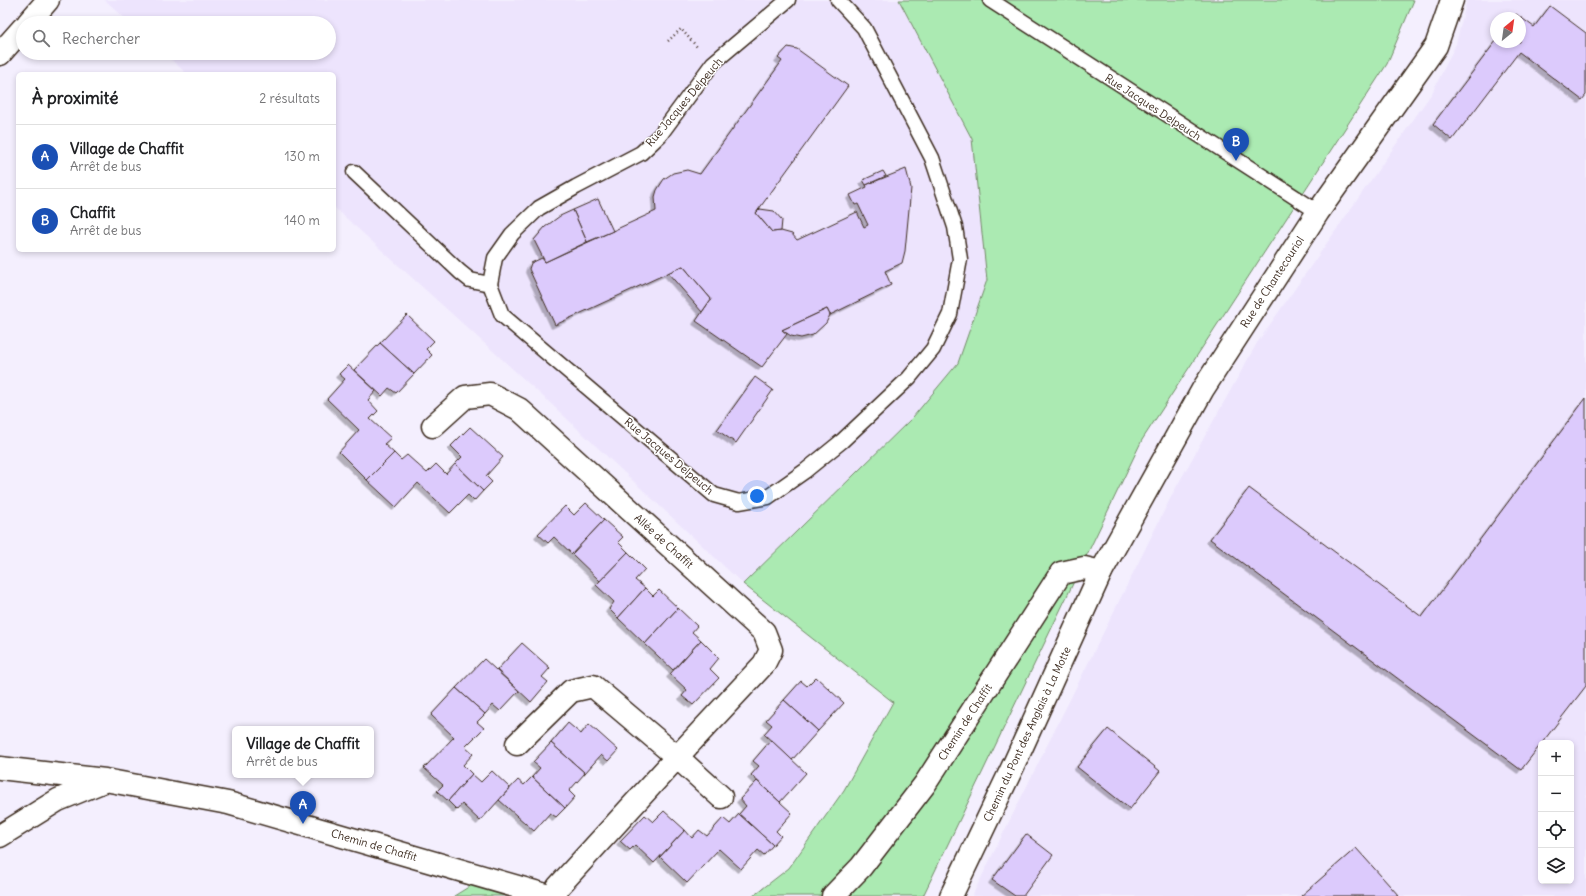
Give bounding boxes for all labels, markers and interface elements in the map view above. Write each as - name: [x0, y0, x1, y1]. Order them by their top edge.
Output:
- north arrow: [1490, 12, 1526, 48]
- search box: [16, 16, 336, 60]
- icon: search: [30, 27, 52, 49]
- text: Rechercher: [62, 29, 140, 48]
- street label: Rue Jacques Delpeuch: [643, 55, 725, 149]
- street label: Rue Jacques Delpeuch: [1102, 71, 1204, 143]
- text: À proximité: [32, 87, 118, 109]
- text: 2 résultats: [259, 90, 320, 107]
- pin: B: [1223, 128, 1249, 161]
- text: Village de Chaffit: [70, 139, 184, 158]
- text: A: [41, 148, 49, 165]
- text: 130 m: [284, 148, 320, 165]
- text: Arrêt de bus: [70, 158, 141, 175]
- text: Chaffit: [70, 203, 115, 222]
- text: B: [41, 212, 49, 229]
- text: 140 m: [284, 212, 320, 229]
- text: Arrêt de bus: [70, 222, 141, 239]
- street label: Rue de Chantecouriol: [1237, 234, 1307, 330]
- street label: Rue Jacques Delpeuch: [622, 415, 716, 497]
- your location: [747, 486, 767, 506]
- street label: Allée de Chaffit: [632, 511, 697, 571]
- street label: Chemin du Pont des Anglais à La Motte: [980, 644, 1074, 824]
- street label: Chemin de Chaffit: [935, 681, 995, 763]
- popup: [232, 726, 374, 778]
- text: Village de Chaffit: [246, 734, 360, 753]
- map controls: [1538, 740, 1574, 884]
- button: +: [1538, 740, 1574, 776]
- text: Arrêt de bus: [246, 753, 318, 770]
- button: −: [1538, 776, 1574, 812]
- pin: A: [290, 791, 316, 824]
- button: locate: [1538, 812, 1574, 848]
- street label: Chemin de Chaffit: [329, 826, 419, 864]
- button: layers: [1538, 848, 1574, 884]

